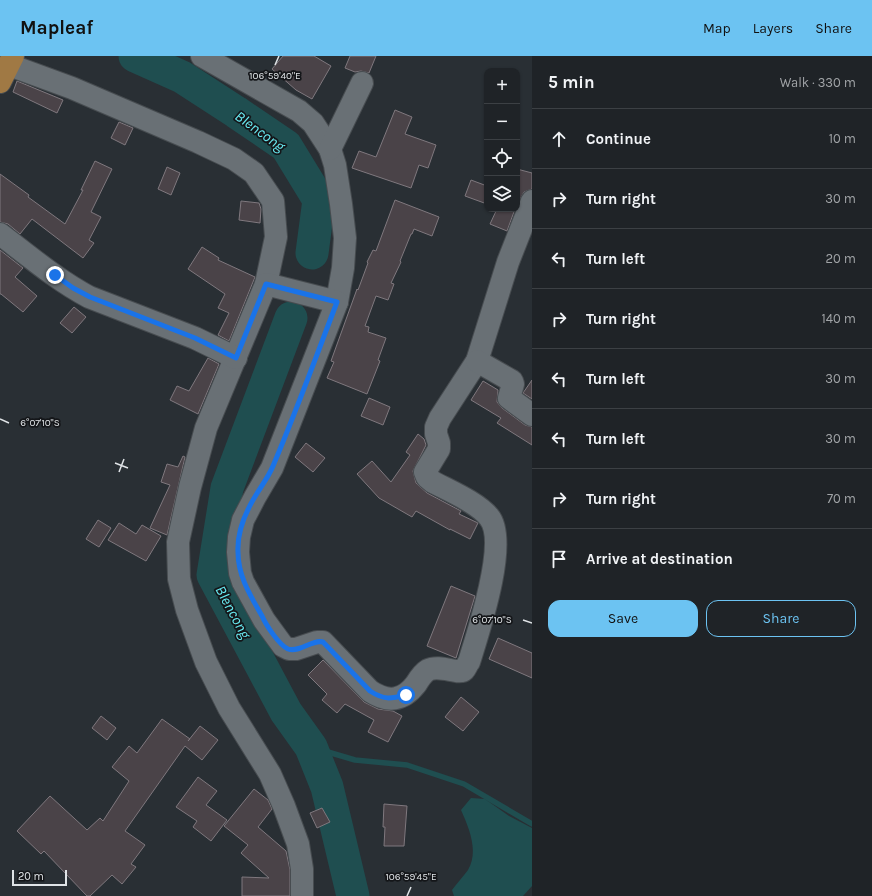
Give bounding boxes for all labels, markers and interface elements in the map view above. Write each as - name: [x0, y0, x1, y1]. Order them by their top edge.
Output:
- text: Mapleaf: [20, 17, 93, 39]
- text: Map: [703, 20, 731, 37]
- text: Layers: [753, 20, 793, 37]
- text: Share: [815, 20, 852, 37]
- map controls: [484, 68, 520, 212]
- button: +: [484, 68, 520, 104]
- text: 106°59'40"E: [249, 70, 301, 82]
- text: 5 min: [548, 72, 595, 92]
- text: Walk · 330 m: [780, 75, 856, 90]
- button: −: [484, 104, 520, 140]
- water label: Blencong: [232, 107, 290, 156]
- icon: ahead: [548, 128, 570, 150]
- text: Continue: [586, 130, 651, 148]
- text: 10 m: [829, 131, 856, 146]
- button: locate: [484, 140, 520, 176]
- button: layers: [484, 176, 520, 212]
- icon: right: [548, 188, 570, 210]
- text: Turn right: [586, 190, 656, 208]
- text: 30 m: [825, 191, 856, 206]
- icon: left: [548, 248, 570, 270]
- text: Turn left: [586, 250, 645, 268]
- text: 20 m: [826, 251, 856, 266]
- route end: [46, 266, 64, 284]
- icon: right: [548, 308, 570, 330]
- text: Turn right: [586, 310, 656, 328]
- text: 140 m: [821, 311, 856, 326]
- icon: left: [548, 368, 570, 390]
- text: Turn left: [586, 370, 645, 388]
- text: 30 m: [825, 371, 856, 386]
- text: 6°07'10"S: [20, 417, 60, 429]
- icon: left: [548, 428, 570, 450]
- text: Turn left: [586, 430, 645, 448]
- text: 30 m: [825, 431, 856, 446]
- icon: right: [548, 488, 570, 510]
- text: Turn right: [586, 490, 656, 508]
- text: 70 m: [827, 491, 856, 506]
- icon: arrive: [548, 548, 570, 570]
- text: Arrive at destination: [586, 550, 733, 568]
- water label: Blencong: [212, 582, 255, 643]
- button: Save: [548, 600, 698, 637]
- button: Share: [706, 600, 856, 637]
- text: 6°07'10"S: [472, 614, 512, 626]
- route start: [397, 686, 415, 704]
- scale bar: [12, 868, 67, 887]
- text: 20 m: [18, 870, 44, 883]
- text: 106°59'45"E: [385, 871, 437, 883]

